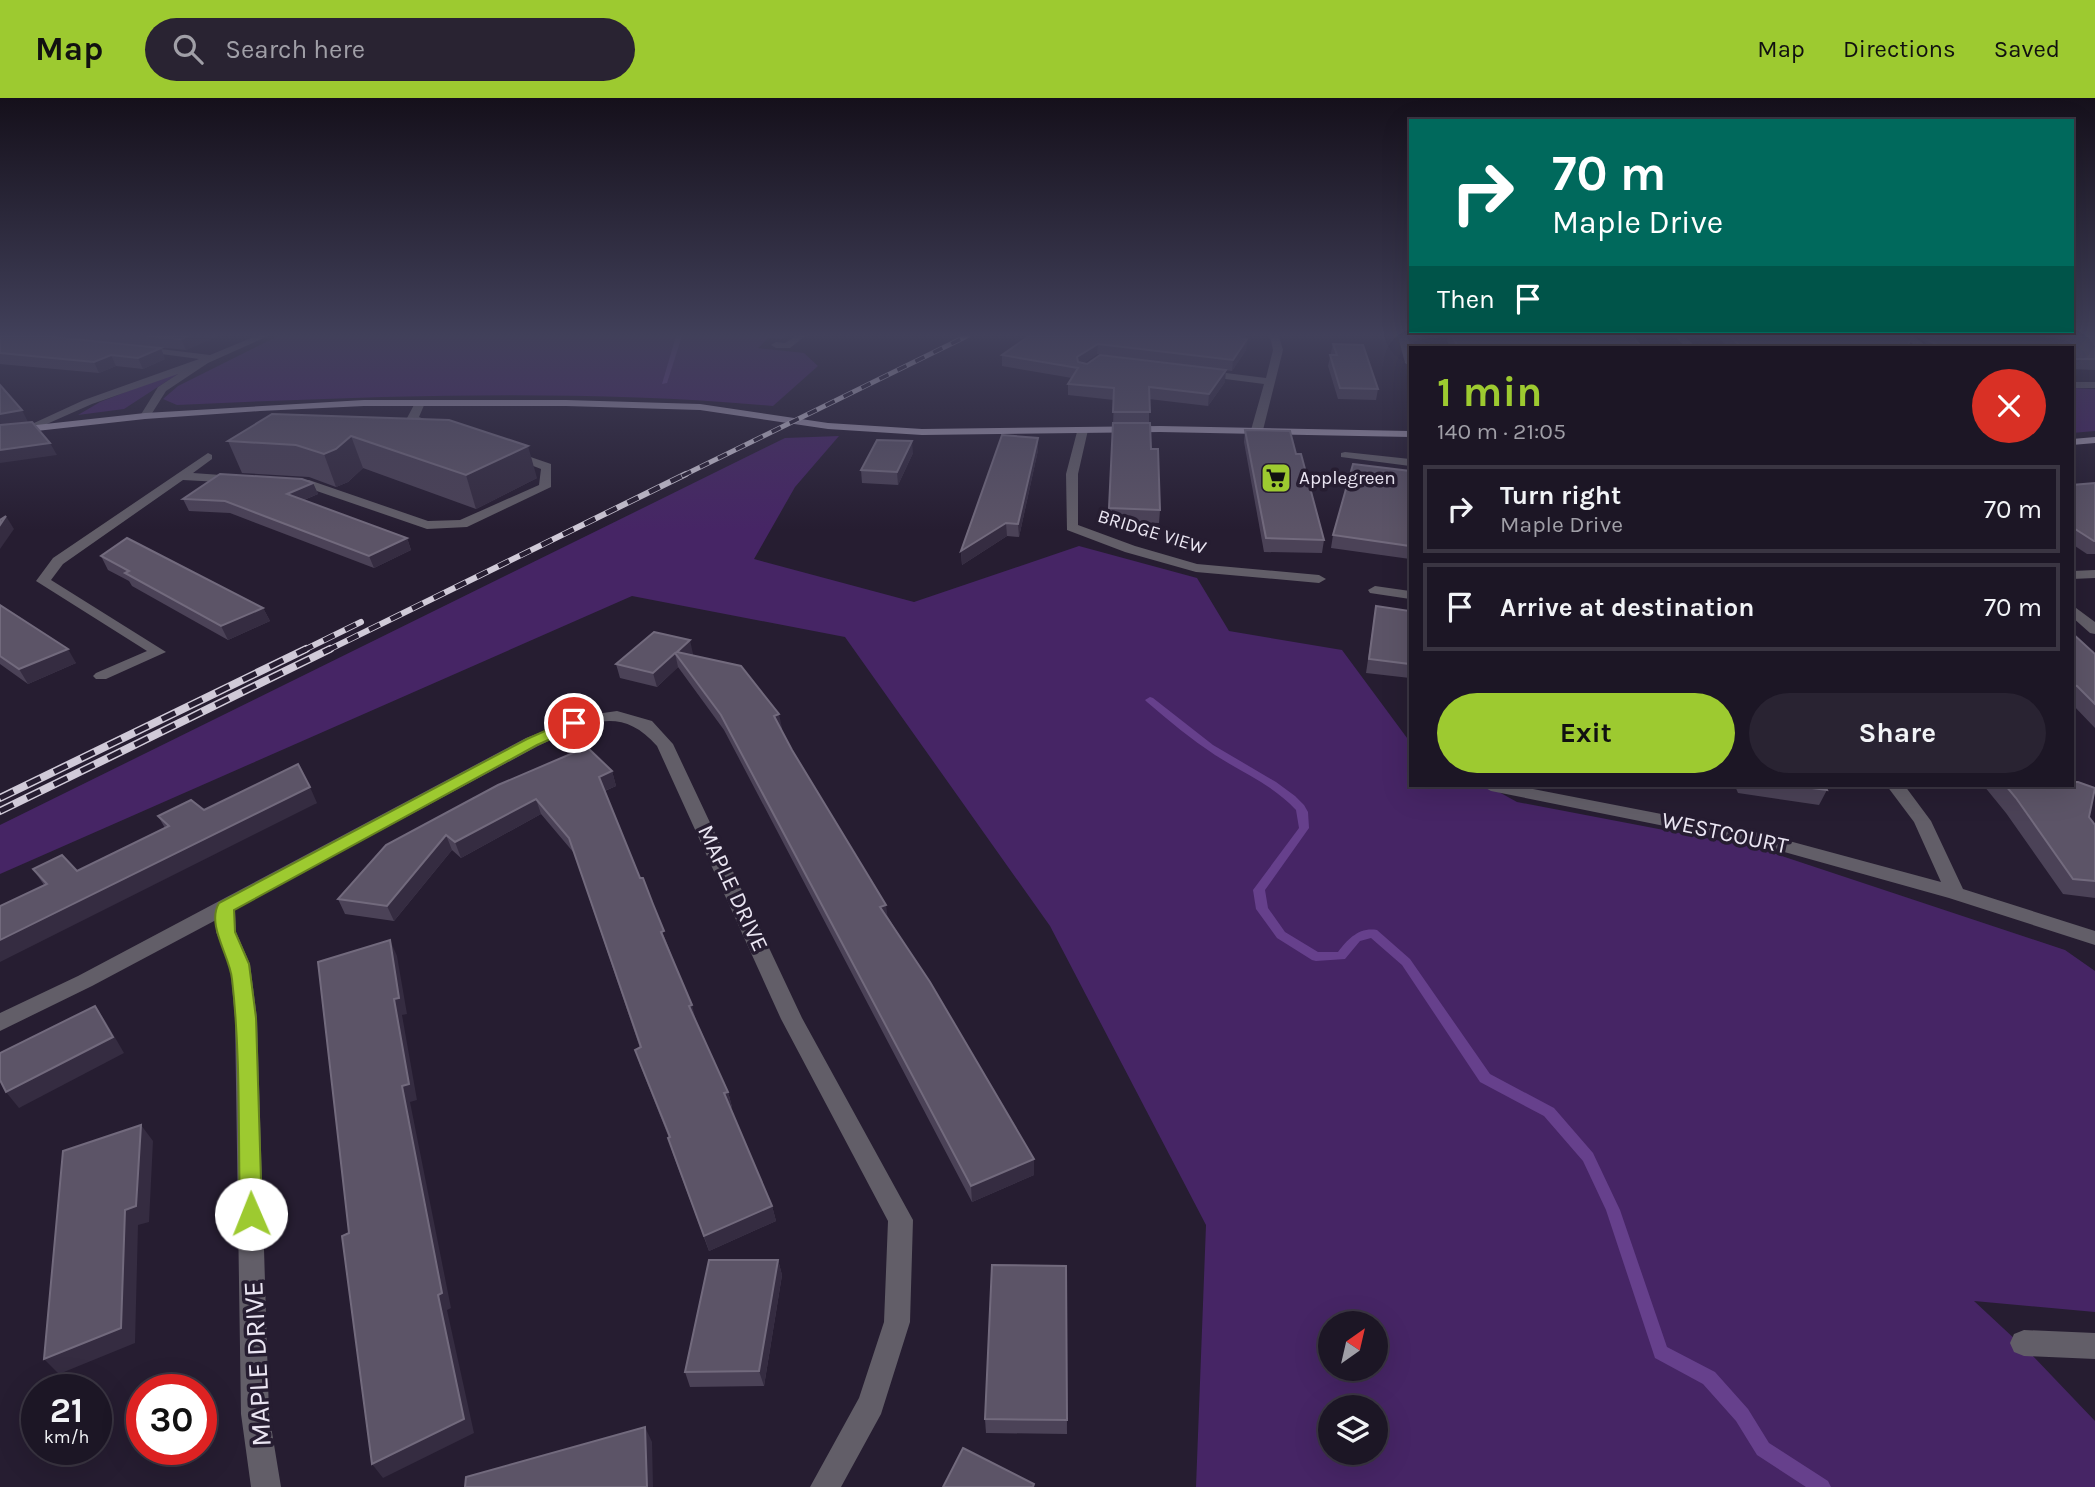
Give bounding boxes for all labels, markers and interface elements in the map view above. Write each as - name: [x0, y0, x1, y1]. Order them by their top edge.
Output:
- search box: [145, 18, 635, 81]
- text: Map: [35, 30, 103, 68]
- icon: search: [169, 30, 207, 68]
- text: Search here: [225, 34, 365, 65]
- text: Map: [1757, 35, 1805, 63]
- text: Directions: [1843, 35, 1956, 63]
- text: Saved: [1994, 35, 2060, 63]
- text: 70 m: [1552, 145, 1666, 202]
- icon: right: [1437, 147, 1528, 238]
- text: Maple Drive: [1552, 204, 1723, 241]
- icon: arrive: [1509, 280, 1547, 318]
- text: Then: [1437, 284, 1495, 315]
- text: 1 min: [1437, 367, 1542, 417]
- button: close: [1972, 369, 2046, 443]
- text: 140 m · 21:05: [1437, 418, 1566, 445]
- supermarket icon: Applegreen: [1259, 461, 1293, 495]
- place label: Applegreen: [1299, 467, 1396, 489]
- text: Turn right: [1500, 480, 1621, 511]
- icon: right: [1441, 490, 1479, 528]
- text: 70 m: [1984, 494, 2042, 525]
- street label: BRIDGE VIEW: [1095, 505, 1209, 559]
- text: Maple Drive: [1500, 511, 1623, 538]
- icon: arrive: [1441, 588, 1479, 626]
- text: Arrive at destination: [1500, 592, 1754, 623]
- text: 70 m: [1984, 592, 2042, 623]
- pin: [544, 693, 604, 753]
- button: Exit: [1437, 693, 1735, 773]
- button: Share: [1749, 693, 2046, 773]
- icon: arrive: [555, 704, 593, 742]
- street label: WESTCOURT: [1659, 806, 1791, 860]
- street label: MAPLE DRIVE: [692, 821, 774, 955]
- position arrow: [214, 1177, 288, 1251]
- street label: MAPLE DRIVE: [236, 1280, 278, 1448]
- north arrow: [1318, 1311, 1388, 1381]
- map controls: [1318, 1311, 1388, 1465]
- speed limit sign: 30: [126, 1374, 217, 1465]
- text: 21: [50, 1390, 83, 1431]
- button: layers: [1318, 1395, 1388, 1465]
- text: km/h: [44, 1426, 89, 1448]

